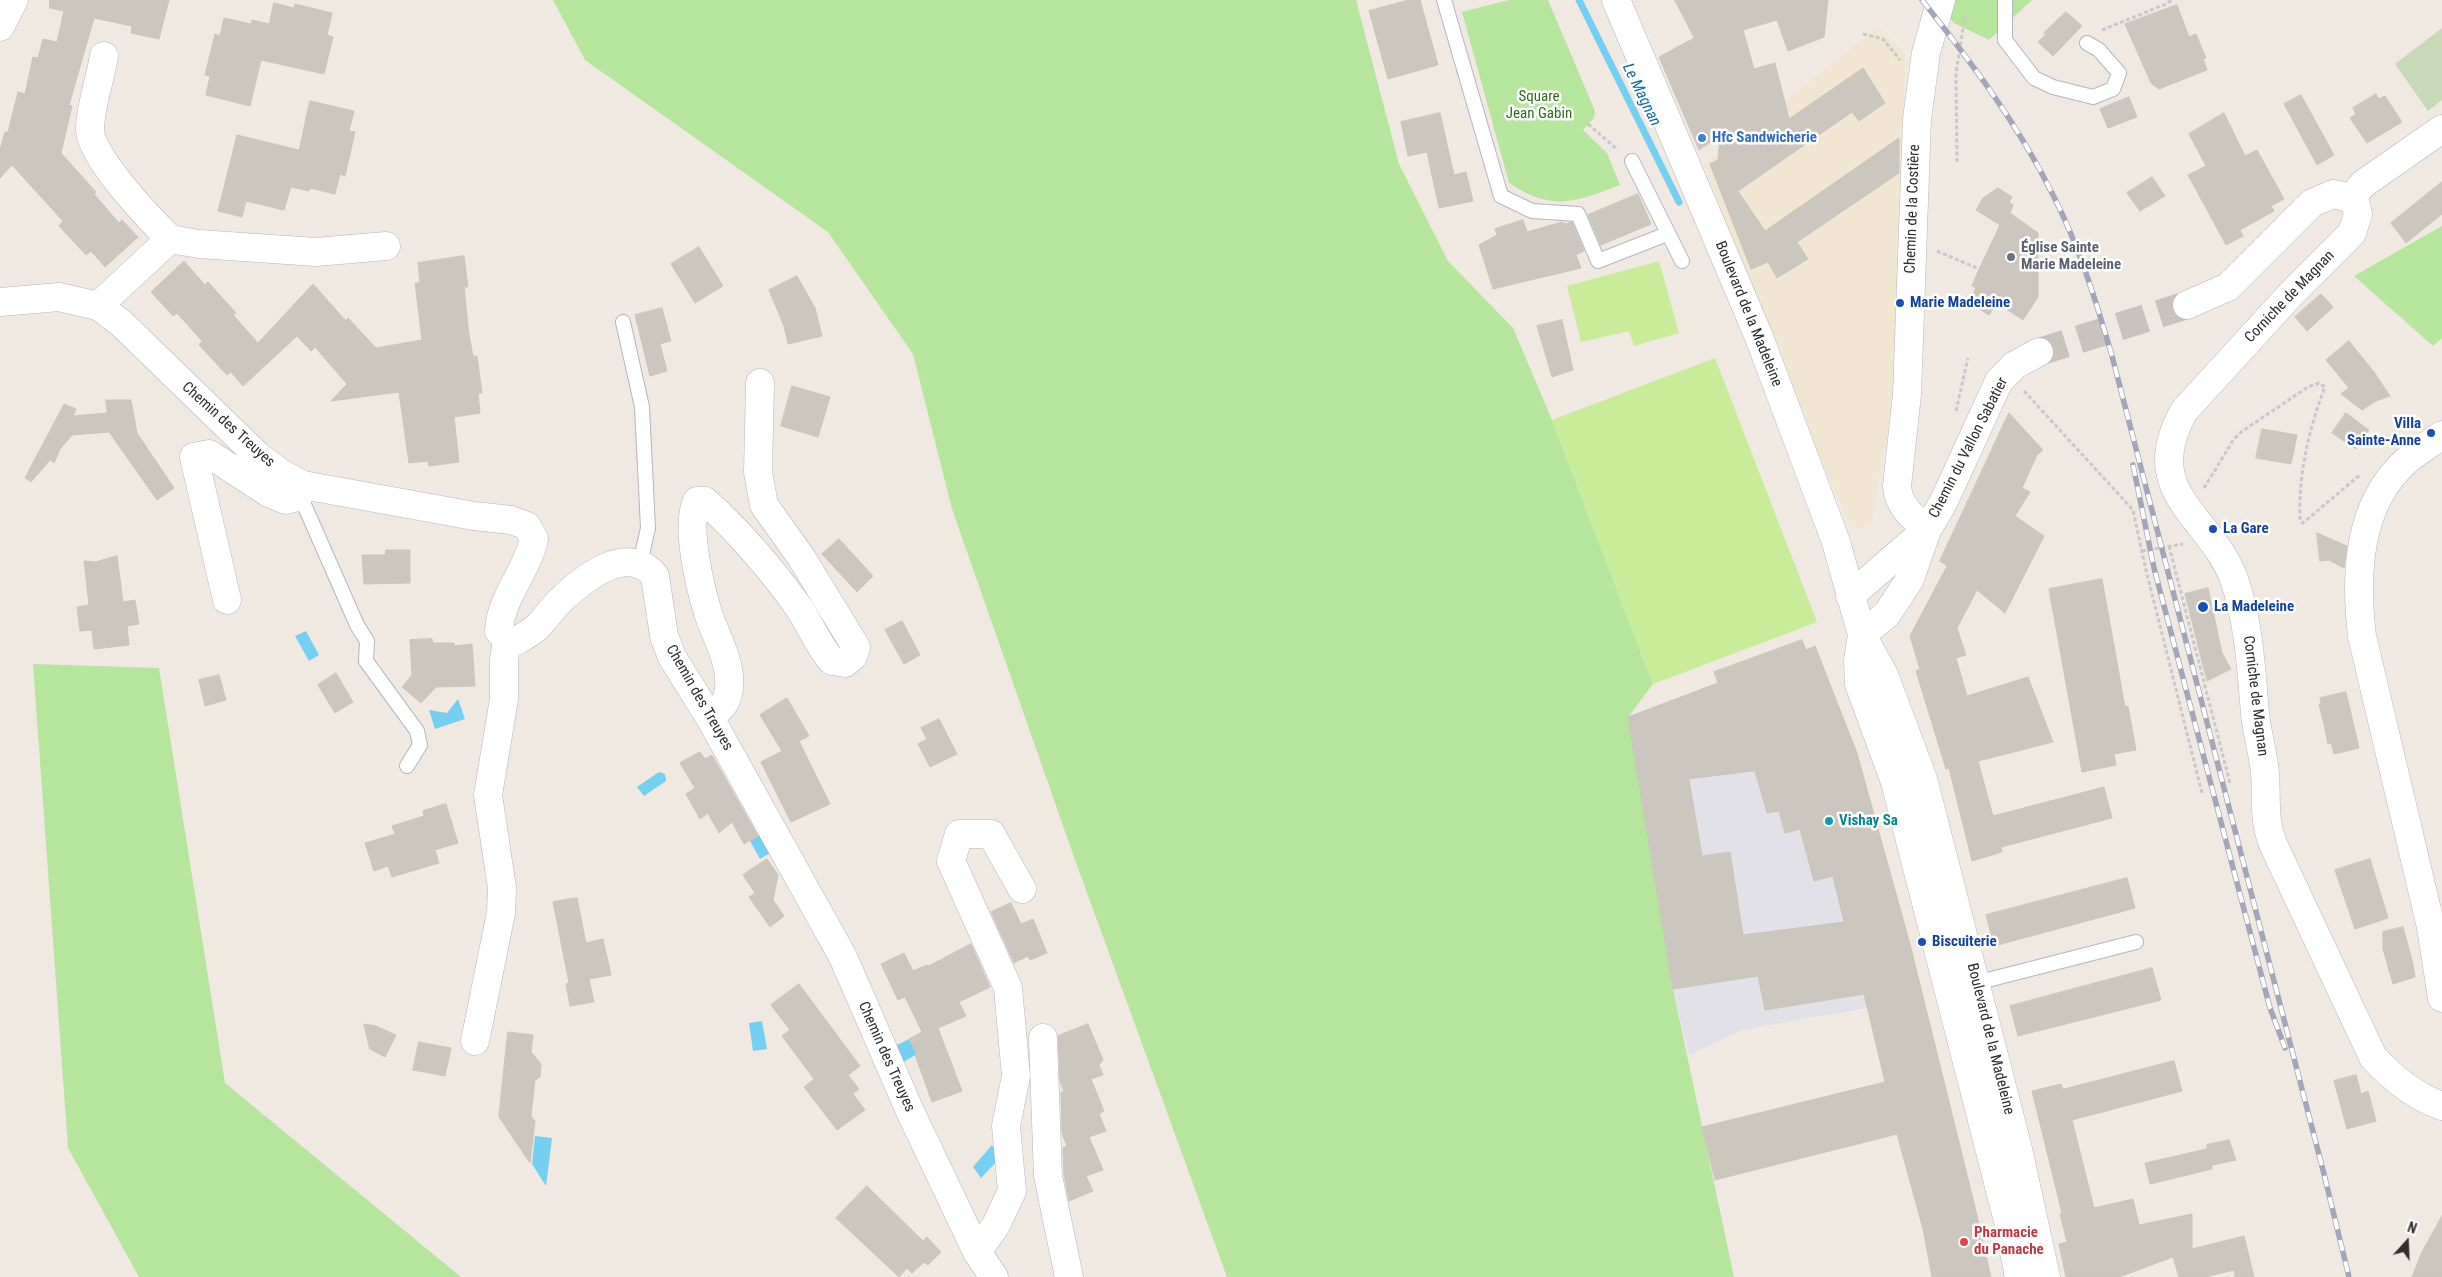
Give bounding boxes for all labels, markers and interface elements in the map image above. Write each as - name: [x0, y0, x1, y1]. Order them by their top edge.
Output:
- water label: Le Magnan: [1618, 60, 1664, 130]
- park label: Square Jean Gabin: [1506, 88, 1572, 123]
- place label: Hfc Sandwicherie: [1712, 129, 1817, 147]
- marker: Hfc Sandwicherie: [1696, 132, 1708, 144]
- street label: Chemin de la Costière: [1902, 144, 1924, 274]
- street label: Boulevard de la Madeleine: [1711, 239, 1785, 389]
- place label: Église Sainte Marie Madeleine: [2021, 239, 2121, 274]
- street label: Corniche de Magnan: [2241, 247, 2339, 347]
- marker: Église Sainte Marie Madeleine: [2005, 251, 2017, 263]
- place label: Marie Madeleine: [1910, 294, 2010, 312]
- marker: Marie Madeleine: [1894, 297, 1906, 309]
- street label: Chemin du Vallon Sabatier: [1926, 375, 2012, 521]
- street label: Chemin des Treuyes: [178, 379, 278, 471]
- place label: Villa Sainte-Anne: [2347, 415, 2421, 450]
- marker: Villa Sainte-Anne: [2425, 427, 2437, 439]
- place label: La Gare: [2223, 520, 2269, 538]
- marker: La Gare: [2207, 523, 2219, 535]
- place label: La Madeleine: [2214, 598, 2294, 616]
- marker: La Madeleine: [2196, 600, 2210, 614]
- street label: Corniche de Magnan: [2239, 635, 2271, 757]
- street label: Chemin des Treuyes: [661, 642, 737, 754]
- place label: Vishay Sa: [1839, 812, 1898, 830]
- marker: Vishay Sa: [1823, 815, 1835, 827]
- place label: Biscuiterie: [1932, 933, 1997, 951]
- marker: Biscuiterie: [1916, 936, 1928, 948]
- street label: Boulevard de la Madeleine: [1962, 961, 2018, 1117]
- street label: Chemin des Treuyes: [854, 999, 918, 1115]
- north arrow: [2382, 1217, 2432, 1267]
- text: N: [2405, 1219, 2419, 1237]
- place label: Pharmacie du Panache: [1974, 1224, 2044, 1259]
- marker: Pharmacie du Panache: [1958, 1236, 1970, 1248]

